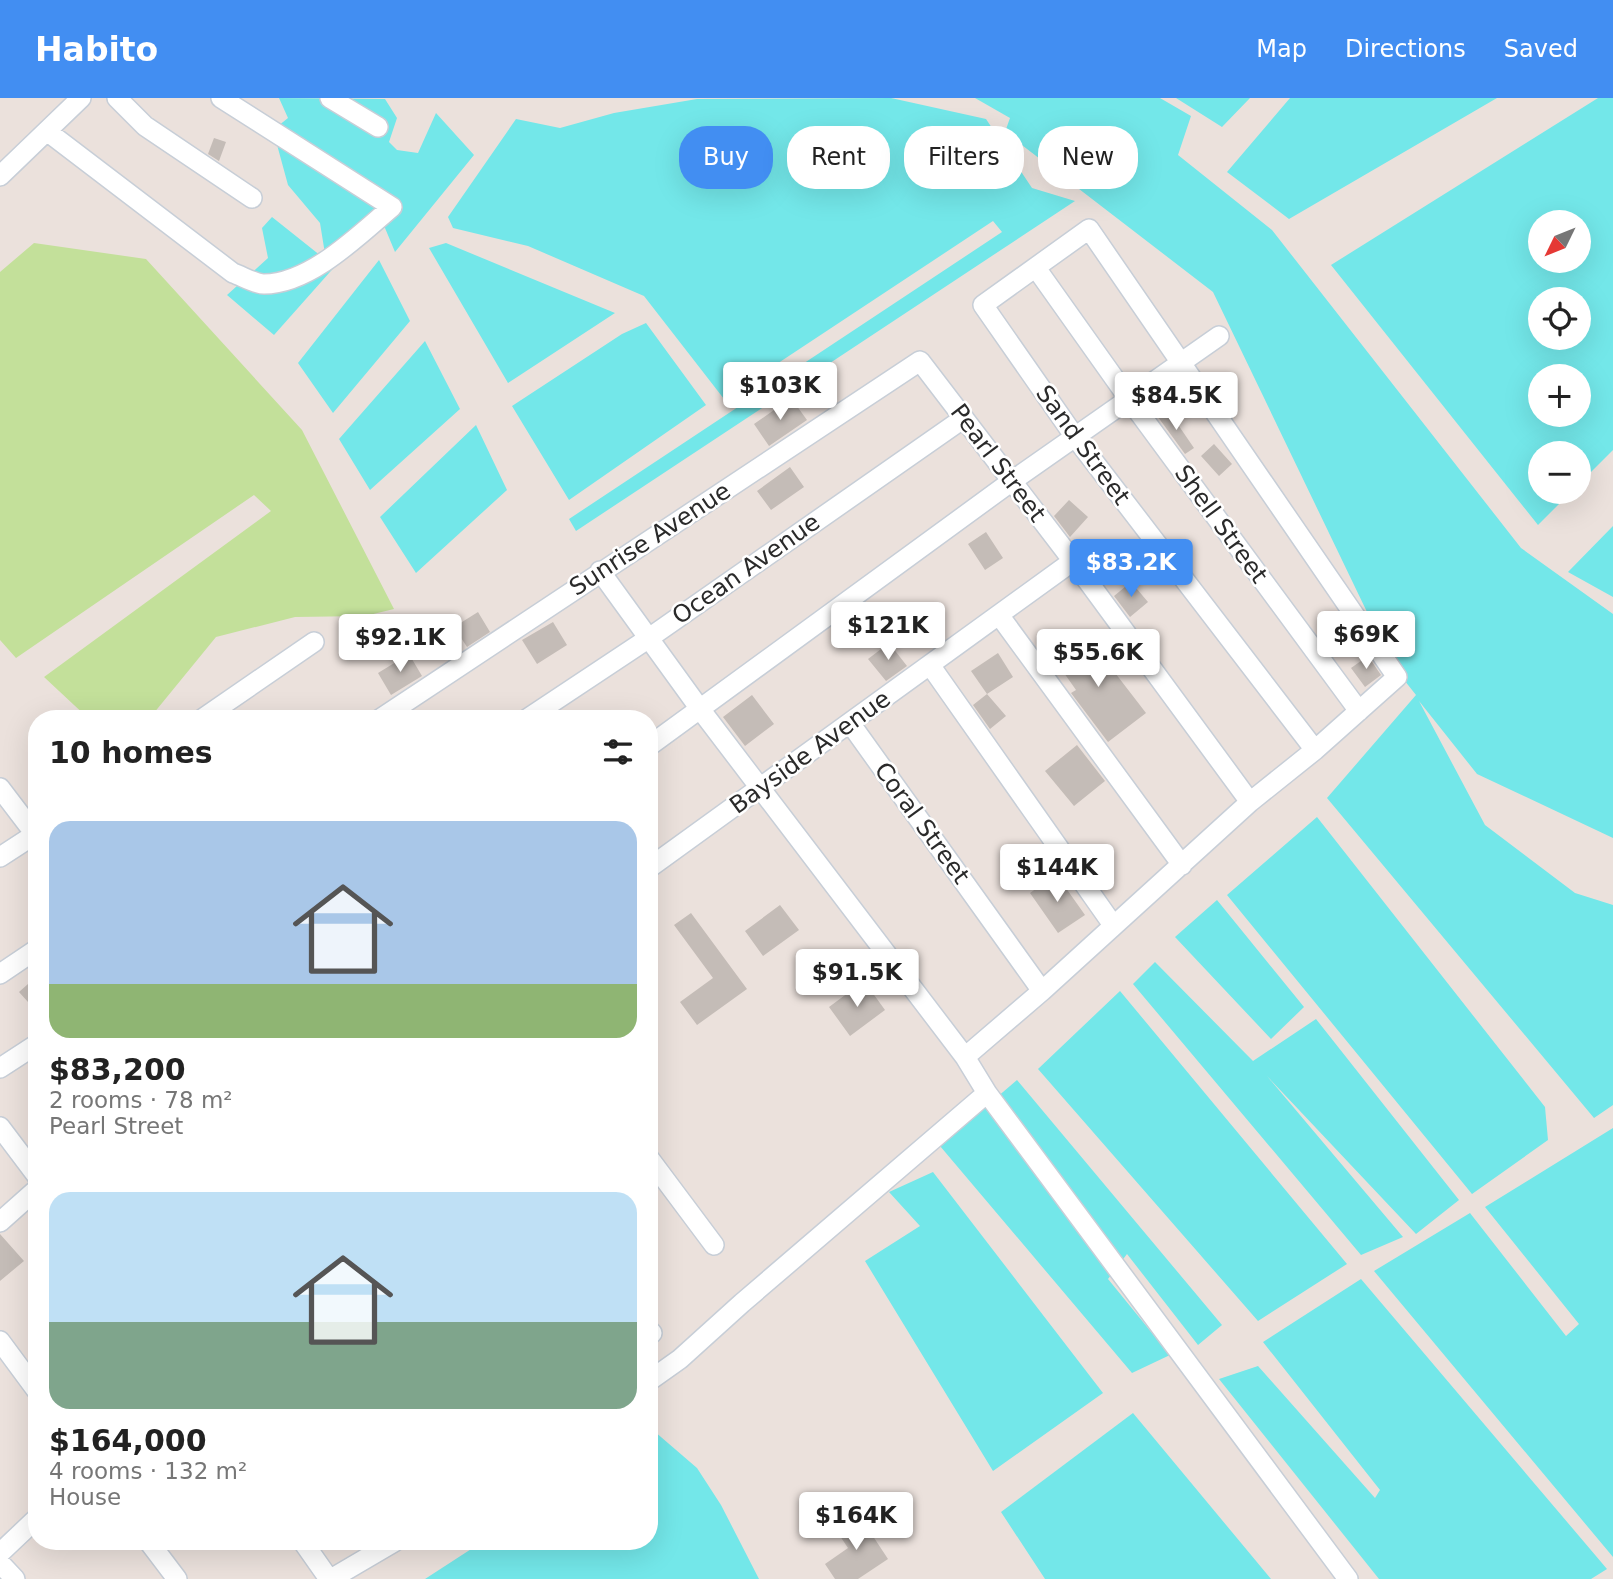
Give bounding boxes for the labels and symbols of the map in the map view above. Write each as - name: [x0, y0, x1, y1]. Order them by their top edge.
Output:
- north arrow: [1528, 210, 1591, 273]
- pin: $103K: [731, 362, 829, 422]
- pin: $84.5K: [1119, 372, 1233, 432]
- street label: Sand Street: [1030, 380, 1136, 510]
- street label: Pearl Street: [945, 399, 1051, 527]
- street label: Shell Street: [1169, 460, 1273, 588]
- street label: Sunrise Avenue: [564, 477, 736, 601]
- street label: Ocean Avenue: [667, 508, 825, 630]
- pin: $83.2K: [1074, 540, 1188, 599]
- pin: $121K: [839, 602, 937, 662]
- pin: $69K: [1325, 612, 1407, 671]
- pin: $92.1K: [343, 614, 457, 674]
- pin: $55.6K: [1041, 630, 1155, 689]
- street label: Bayside Avenue: [724, 684, 896, 820]
- street label: Coral Street: [869, 757, 975, 889]
- pin: $144K: [1008, 844, 1106, 904]
- pin: $91.5K: [800, 950, 914, 1009]
- pin: $164K: [807, 1492, 905, 1552]

